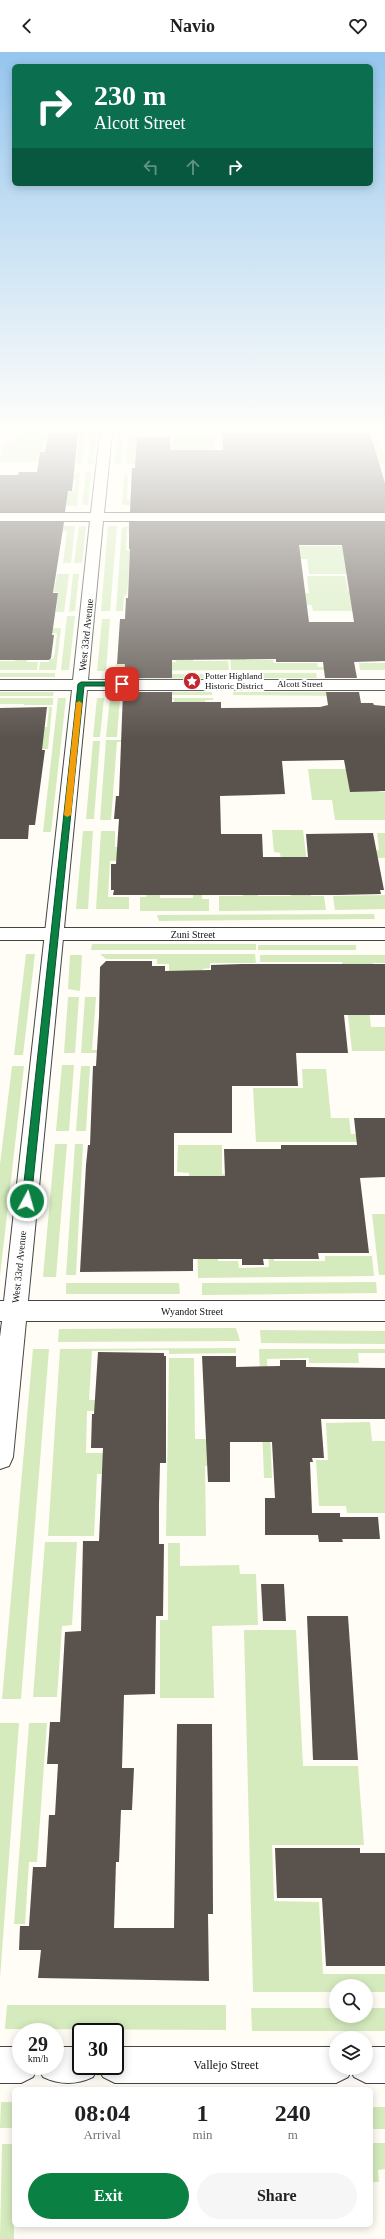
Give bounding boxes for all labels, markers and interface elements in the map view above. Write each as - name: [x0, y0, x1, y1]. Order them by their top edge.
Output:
- icon: back: [16, 15, 38, 37]
- icon: heart: [347, 15, 369, 37]
- text: Navio: [170, 16, 215, 36]
- icon: right: [28, 80, 80, 132]
- text: 230 m: [94, 80, 166, 111]
- text: Alcott Street: [94, 113, 185, 133]
- icon: left: [140, 156, 162, 178]
- icon: ahead: [182, 156, 204, 178]
- icon: right: [224, 156, 246, 178]
- street label: West 33rd Avenue: [77, 598, 95, 672]
- pin: [105, 667, 139, 701]
- place icon: Potter Highland Historic District: [182, 671, 202, 691]
- place label: Potter Highland Historic District: [205, 671, 264, 691]
- icon: arrive: [111, 673, 133, 695]
- street label: Alcott Street: [277, 679, 323, 689]
- street label: Zuni Street: [171, 929, 216, 940]
- position arrow: [6, 1180, 48, 1222]
- street label: West 33rd Avenue: [10, 1230, 28, 1304]
- street label: Wyandot Street: [161, 1306, 223, 1317]
- map controls: [329, 1979, 373, 2075]
- button: search: [329, 1979, 373, 2023]
- speed limit sign: 30: [72, 2023, 124, 2075]
- button: layers: [329, 2031, 373, 2075]
- text: 29: [28, 2033, 48, 2055]
- text: km/h: [28, 2053, 48, 2064]
- street label: Vallejo Street: [194, 2058, 259, 2072]
- text: 08:04: [74, 2100, 130, 2126]
- text: 1: [196, 2100, 208, 2126]
- text: 240: [275, 2100, 311, 2126]
- text: Arrival: [83, 2127, 121, 2142]
- text: min: [192, 2127, 213, 2142]
- text: m: [288, 2127, 298, 2142]
- button: Exit: [28, 2173, 189, 2219]
- button: Share: [197, 2173, 357, 2219]

